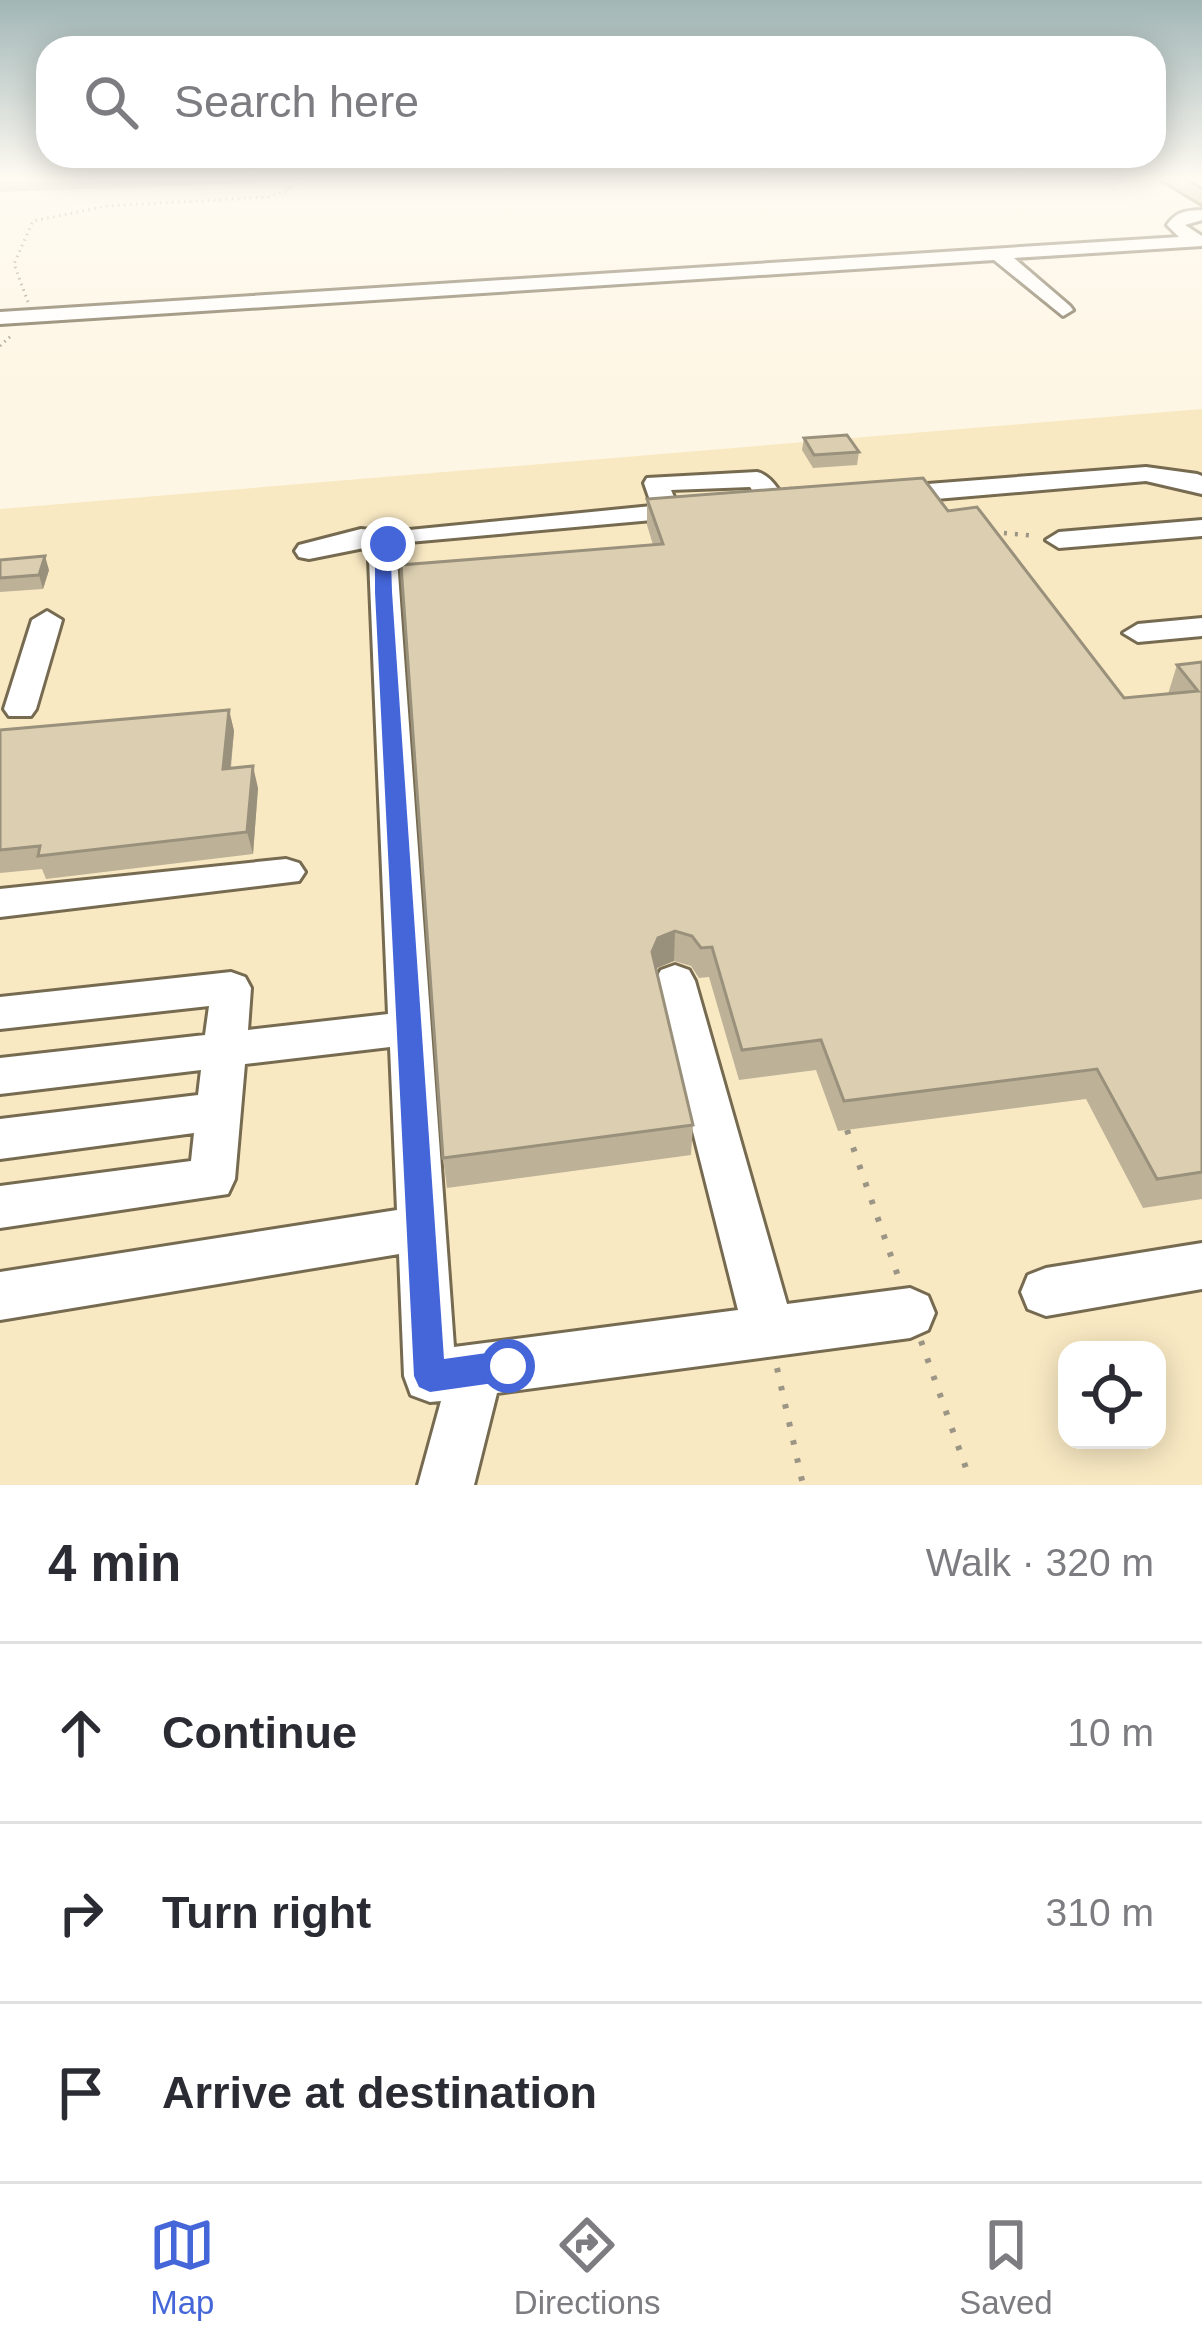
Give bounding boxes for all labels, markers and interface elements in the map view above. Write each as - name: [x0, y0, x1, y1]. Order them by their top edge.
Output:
- search box: [36, 36, 1166, 168]
- icon: search: [78, 69, 144, 135]
- text: Search here: [174, 76, 419, 127]
- route end: [361, 517, 415, 571]
- route start: [481, 1339, 535, 1393]
- map controls: [1058, 1341, 1166, 1449]
- button: locate: [1058, 1341, 1166, 1449]
- text: 4 min: [48, 1535, 181, 1592]
- text: Walk · 320 m: [926, 1541, 1154, 1584]
- icon: ahead: [48, 1700, 114, 1766]
- text: Continue: [162, 1707, 357, 1758]
- text: 10 m: [1067, 1711, 1154, 1754]
- icon: right: [48, 1880, 114, 1946]
- text: Turn right: [162, 1887, 371, 1938]
- text: 310 m: [1046, 1891, 1154, 1934]
- icon: arrive: [48, 2060, 114, 2126]
- text: Arrive at destination: [162, 2067, 597, 2118]
- tab: Map: [149, 2212, 215, 2322]
- tab: Directions: [514, 2212, 661, 2322]
- tab: Saved: [959, 2212, 1053, 2322]

